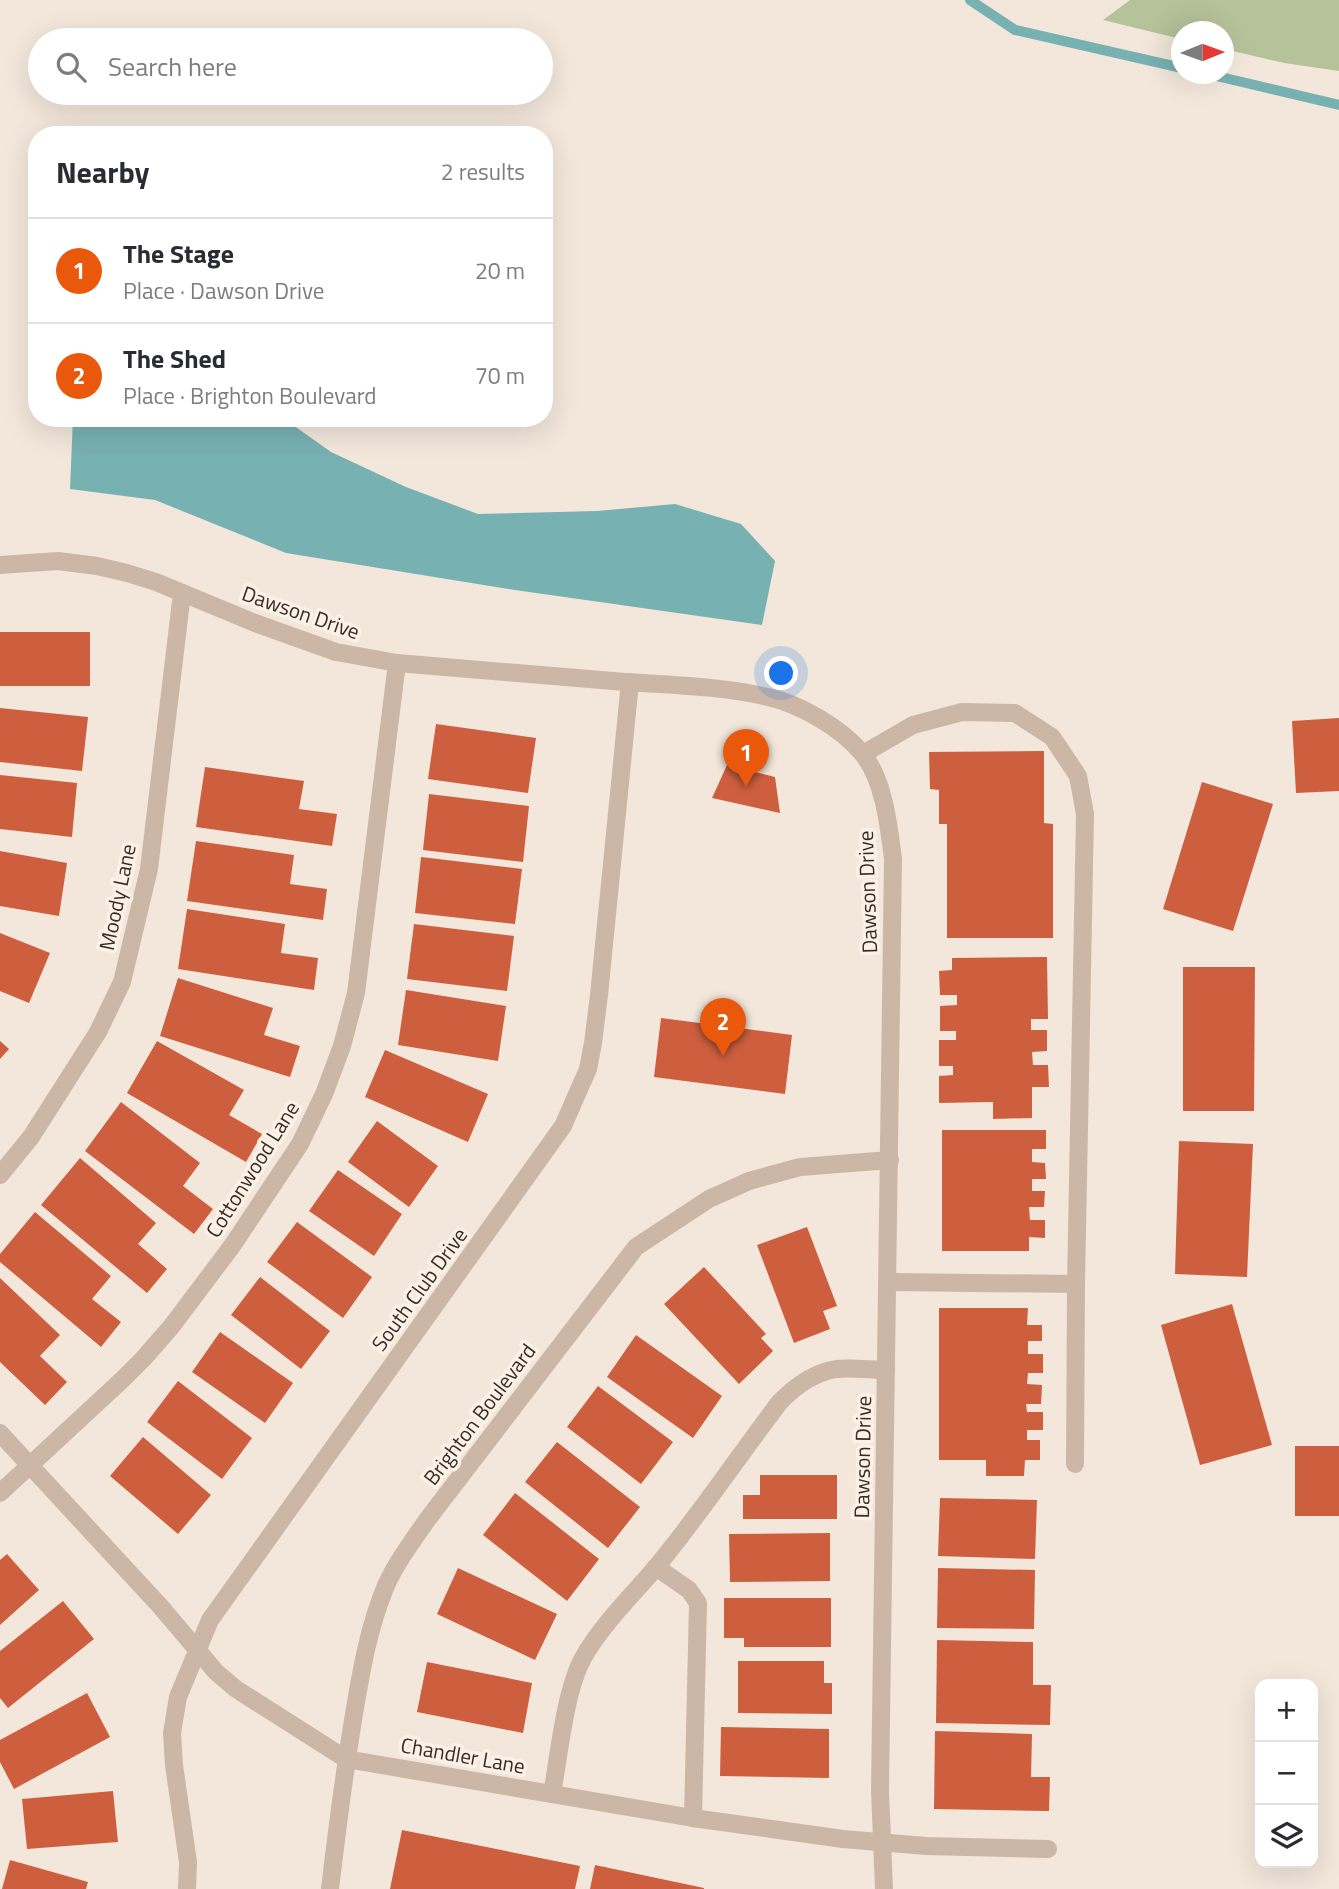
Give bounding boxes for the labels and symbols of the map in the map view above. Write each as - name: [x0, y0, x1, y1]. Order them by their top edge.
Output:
- north arrow: [1171, 21, 1234, 84]
- street label: Dawson Drive: [238, 577, 364, 647]
- your location: [764, 656, 798, 690]
- pin: 1: [723, 729, 769, 787]
- street label: Dawson Drive: [849, 830, 885, 954]
- street label: Moody Lane: [90, 841, 144, 953]
- pin: 2: [700, 998, 746, 1056]
- street label: Cottonwood Lane: [197, 1095, 307, 1243]
- street label: South Club Drive: [363, 1221, 475, 1357]
- street label: Brighton Boulevard: [415, 1336, 543, 1492]
- street label: Dawson Drive: [845, 1395, 879, 1519]
- street label: Chandler Lane: [398, 1728, 528, 1782]

